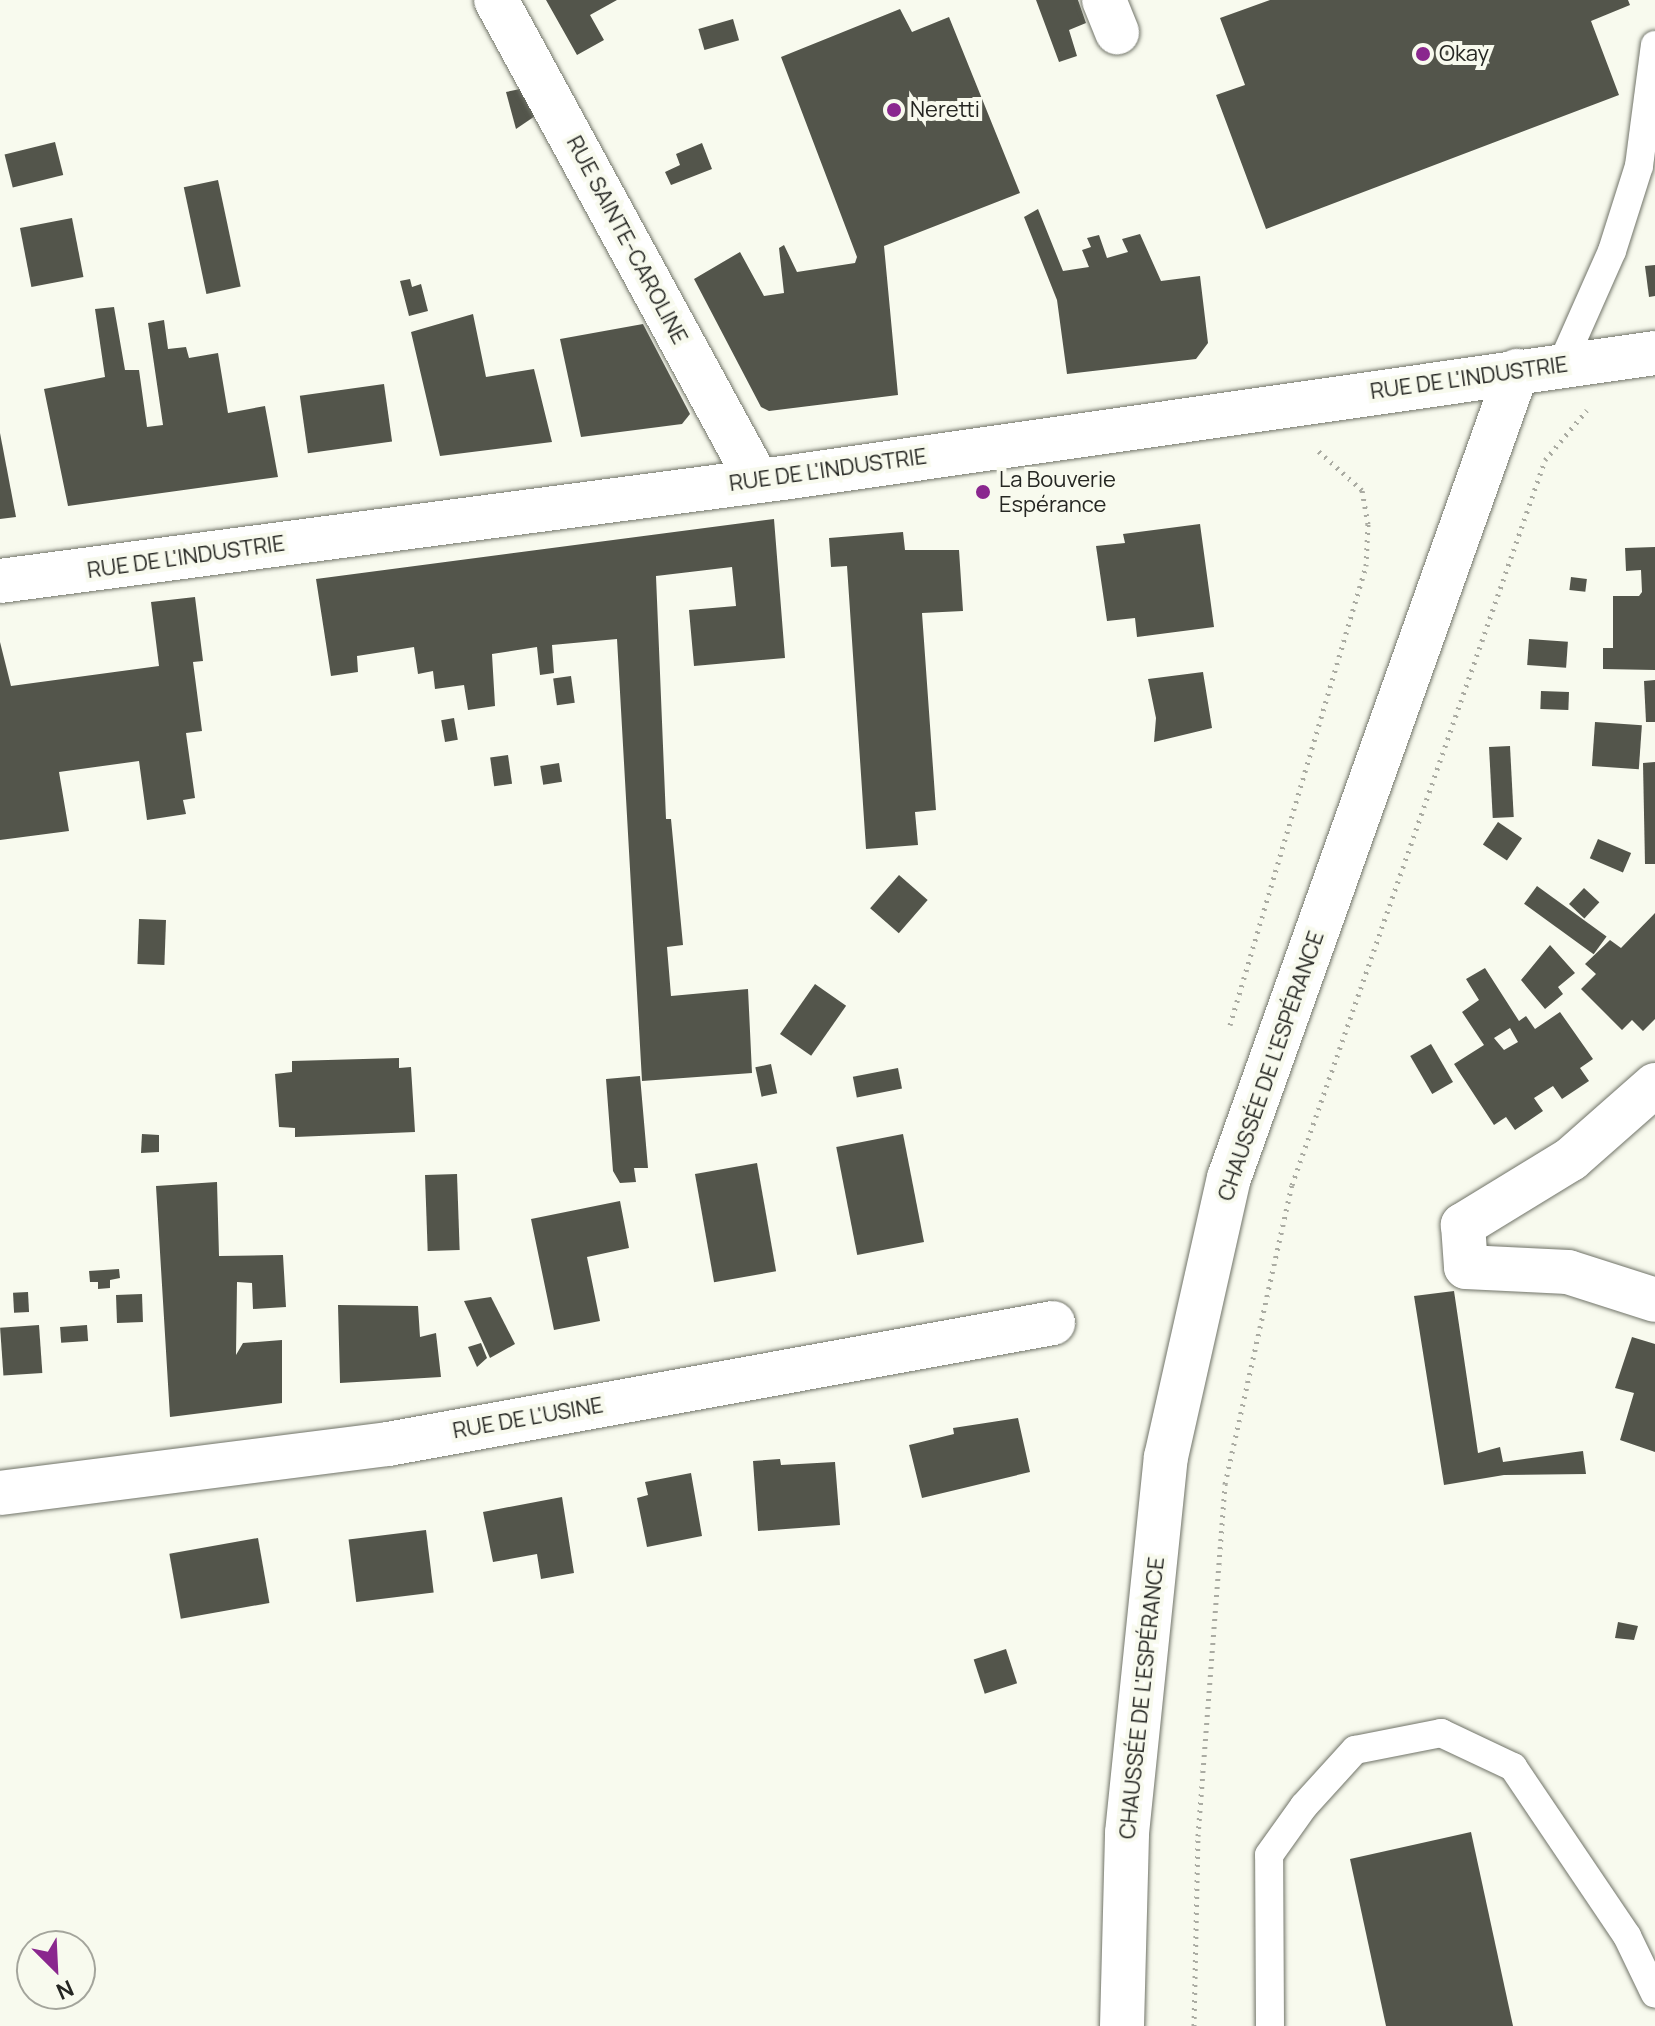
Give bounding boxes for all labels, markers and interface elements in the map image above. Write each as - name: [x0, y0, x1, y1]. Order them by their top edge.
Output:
- place label: Okay: [1439, 41, 1489, 67]
- marker: Okay: [1414, 45, 1432, 63]
- place label: Neretti: [910, 97, 980, 123]
- marker: Neretti: [885, 101, 903, 119]
- street label: RUE SAINTE-CAROLINE: [561, 131, 693, 349]
- street label: RUE DE L'INDUSTRIE: [1369, 351, 1569, 405]
- street label: RUE DE L'INDUSTRIE: [728, 443, 928, 497]
- place label: La Bouverie Espérance: [999, 466, 1116, 518]
- marker: La Bouverie Espérance: [974, 483, 992, 501]
- street label: RUE DE L'INDUSTRIE: [86, 530, 286, 584]
- street label: CHAUSSÉE DE L'ESPÉRANCE: [1212, 928, 1330, 1204]
- street label: RUE DE L'USINE: [451, 1392, 605, 1444]
- street label: CHAUSSÉE DE L'ESPÉRANCE: [1114, 1556, 1170, 1840]
- north arrow: [16, 1930, 96, 2010]
- text: N: [52, 1973, 78, 2007]

